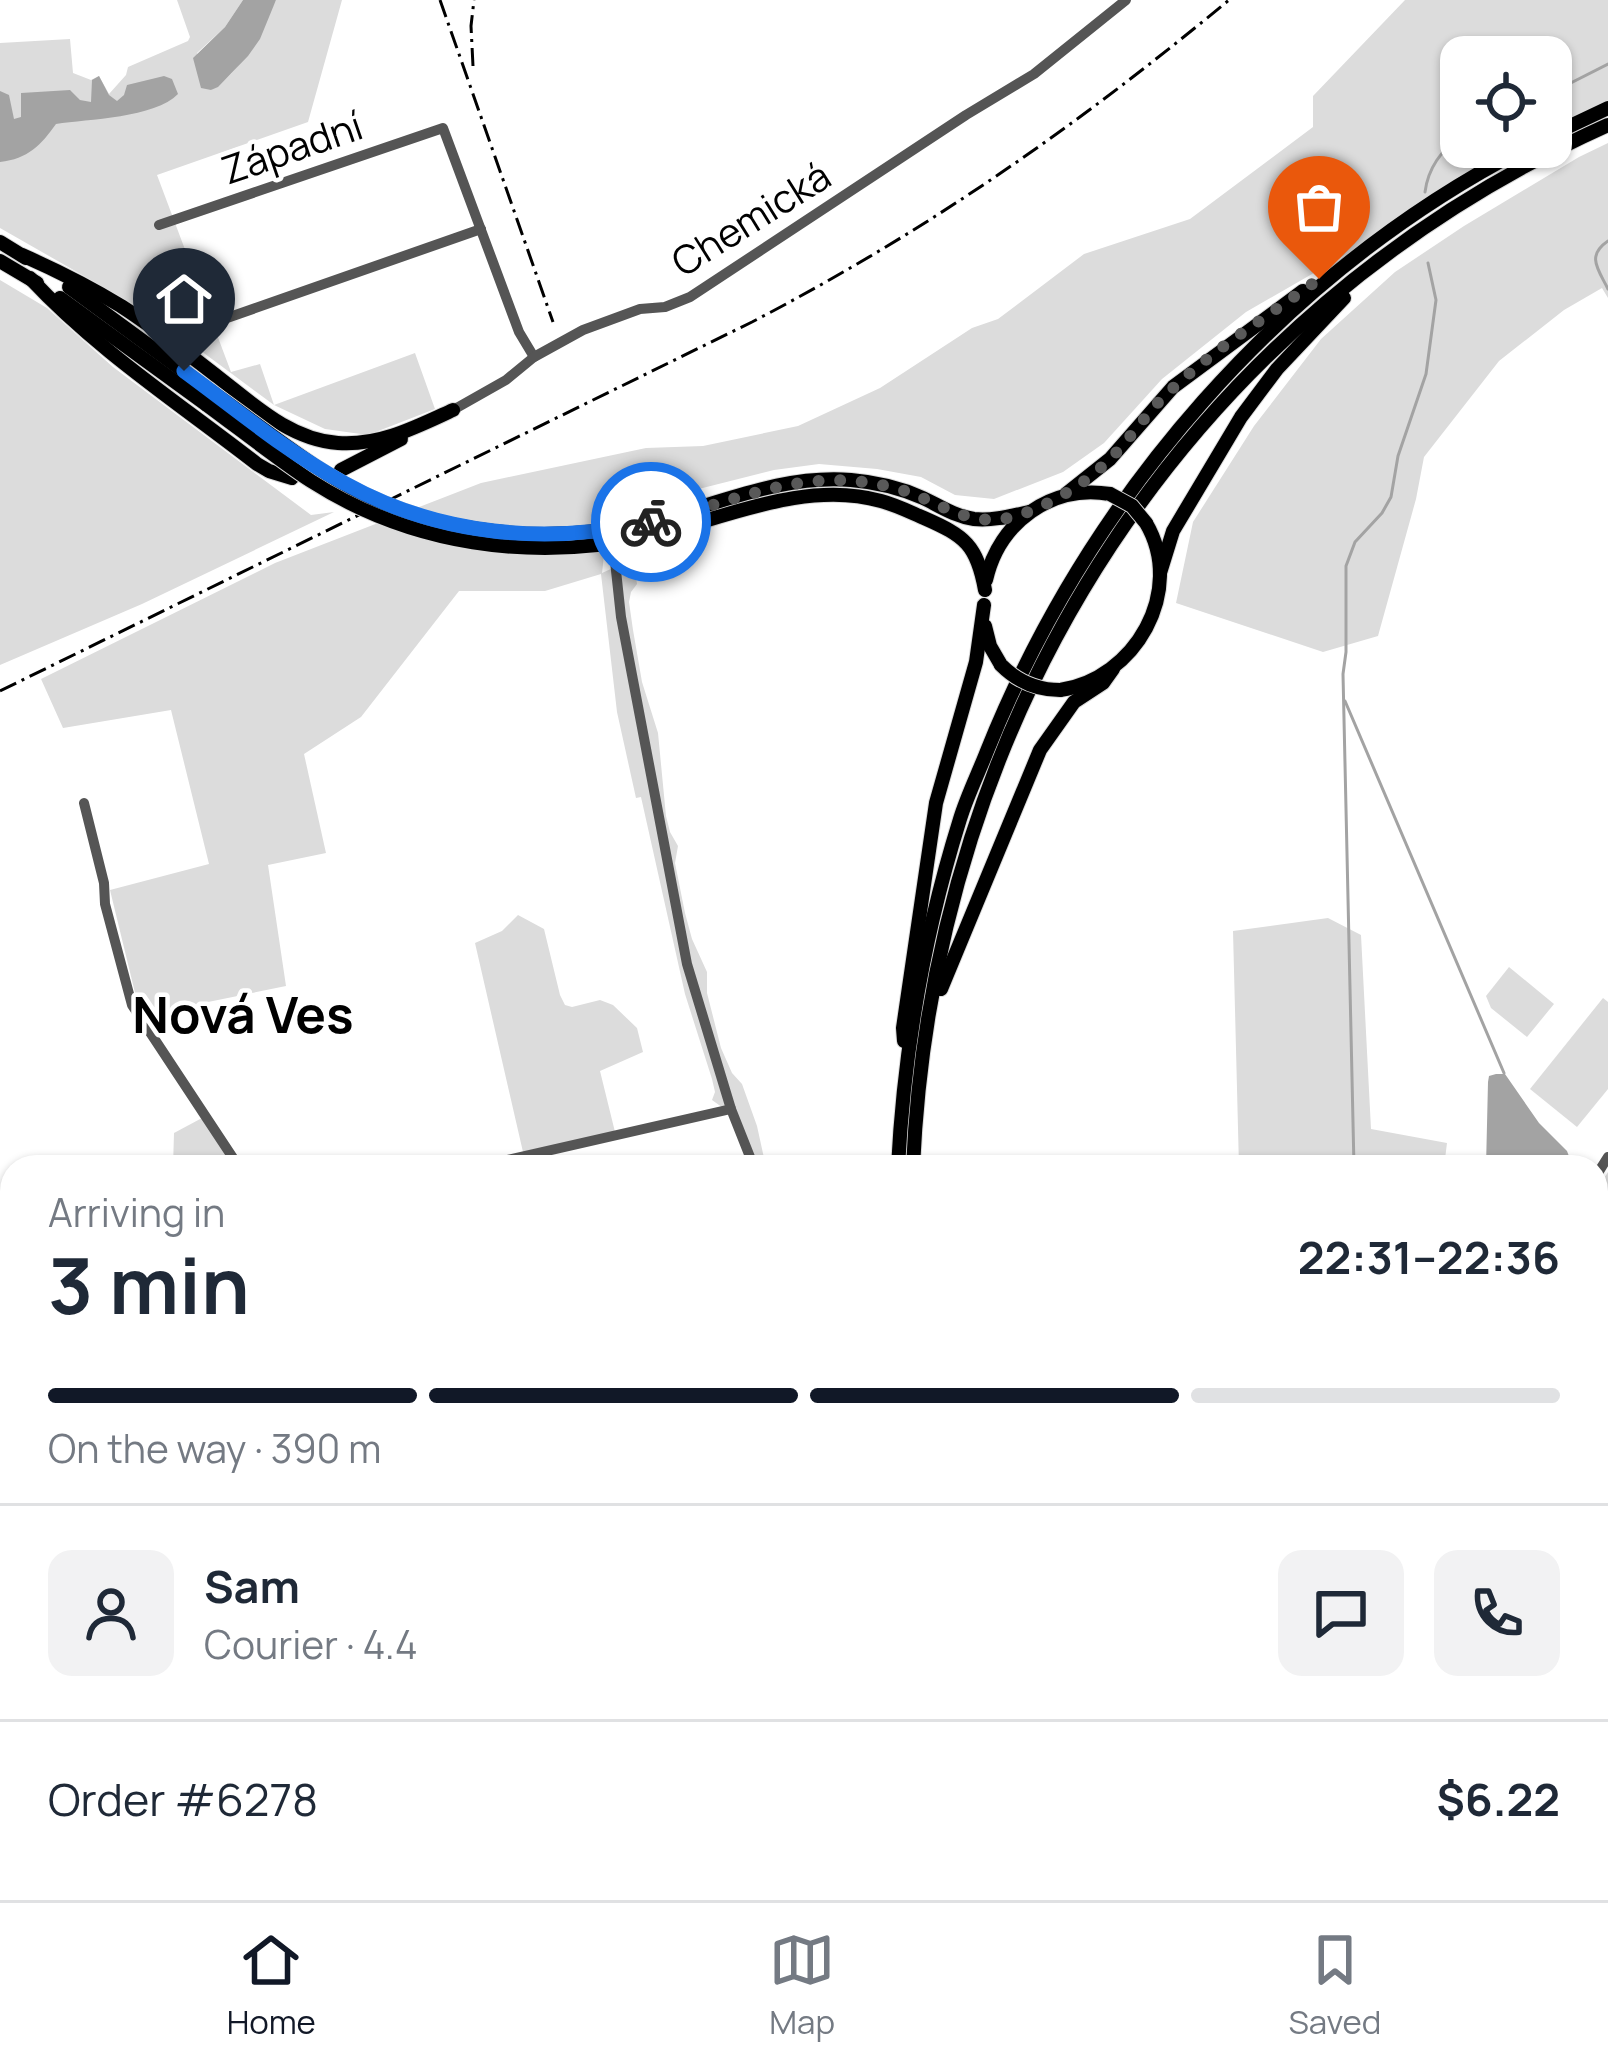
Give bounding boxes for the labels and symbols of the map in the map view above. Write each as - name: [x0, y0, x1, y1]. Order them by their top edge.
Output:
- street label: Západní: [214, 98, 369, 196]
- street label: Chemická: [661, 148, 840, 288]
- pin: [1268, 156, 1370, 279]
- pin: [133, 248, 235, 371]
- courier: [591, 462, 711, 582]
- district label: Nová Ves: [132, 979, 354, 1048]

